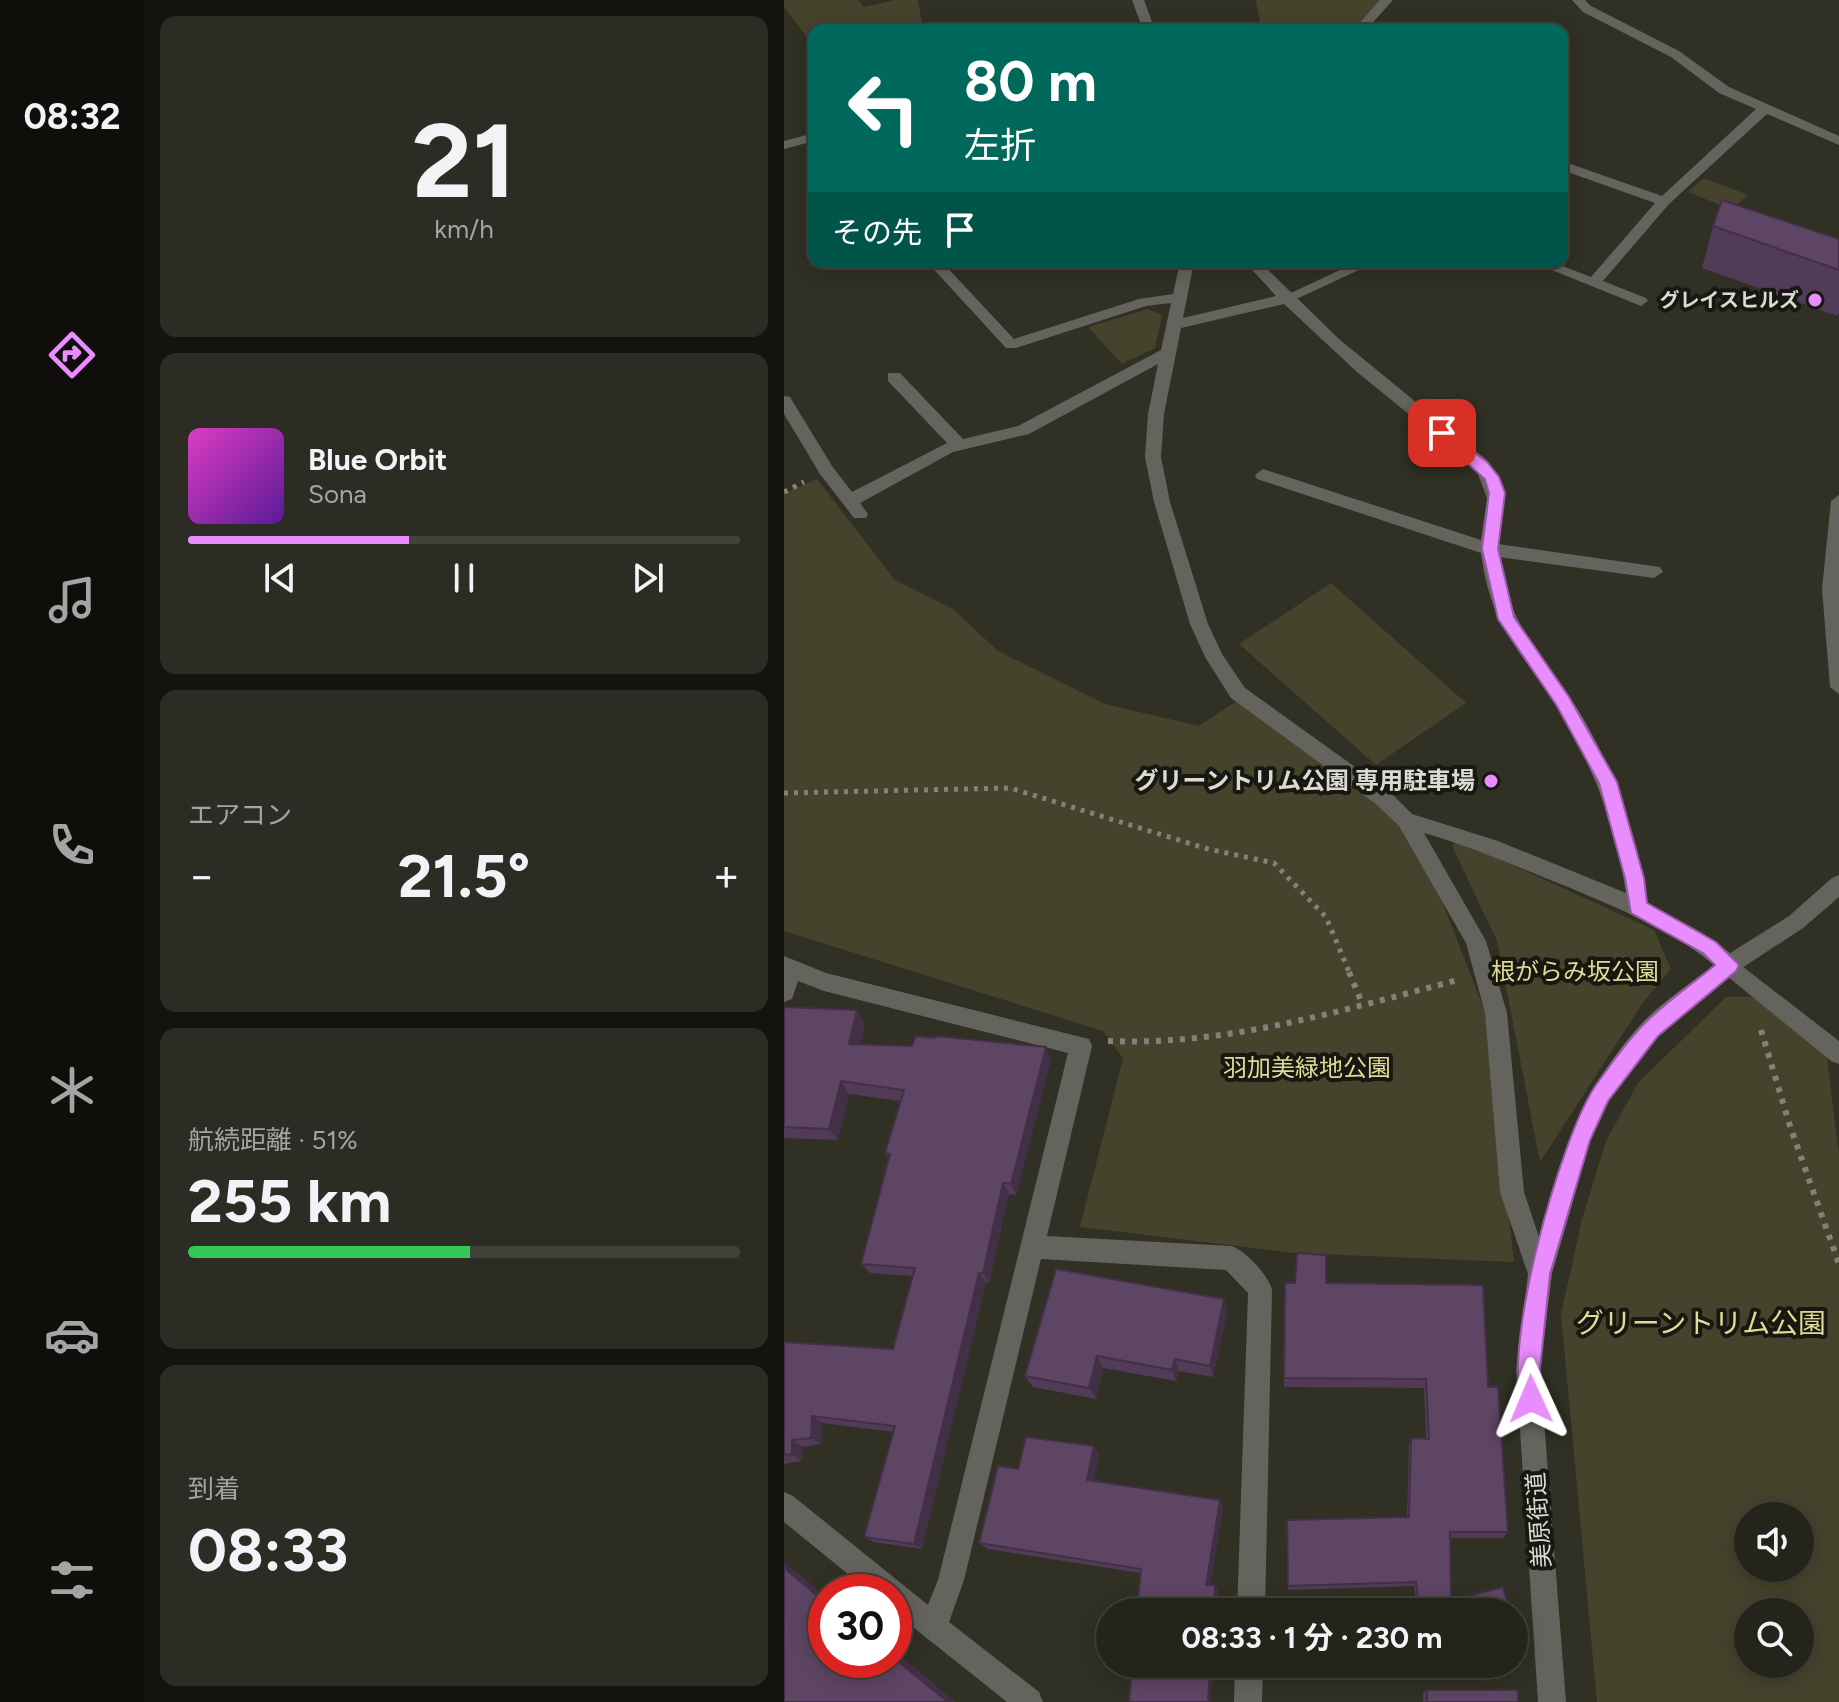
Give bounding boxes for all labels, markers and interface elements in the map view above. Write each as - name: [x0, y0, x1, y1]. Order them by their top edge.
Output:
- text: 80 m: [964, 48, 1097, 115]
- icon: left: [832, 56, 936, 160]
- text: 08:32: [23, 95, 121, 138]
- text: 21: [412, 98, 516, 223]
- text: 左折: [964, 124, 1036, 167]
- icon: arrive: [938, 208, 982, 252]
- text: km/h: [434, 213, 494, 245]
- text: その先: [832, 214, 922, 251]
- place label: グレイスヒルズ: [1660, 288, 1799, 312]
- marker: グレイスヒルズ: [1806, 291, 1824, 309]
- icon: directions: [44, 327, 100, 383]
- pin: [1408, 399, 1476, 467]
- icon: arrive: [1420, 411, 1464, 455]
- text: Blue Orbit: [308, 441, 447, 478]
- text: Sona: [308, 478, 367, 510]
- icon: previous: [258, 556, 302, 600]
- icon: pause: [442, 556, 486, 600]
- icon: next: [626, 556, 670, 600]
- icon: music: [44, 572, 100, 628]
- place label: グリーントリム公園 専用駐車場: [1134, 766, 1475, 795]
- marker: グリーントリム公園 専用駐車場: [1482, 772, 1500, 790]
- text: エアコン: [188, 799, 292, 831]
- icon: phone: [44, 817, 100, 873]
- text: 21.5°: [398, 840, 530, 912]
- text: −: [188, 849, 215, 902]
- text: +: [713, 849, 740, 902]
- park label: 根がらみ坂公園: [1491, 957, 1659, 986]
- park label: 羽加美緑地公園: [1223, 1053, 1391, 1082]
- icon: climate: [44, 1062, 100, 1118]
- text: 航続距離 · 51%: [188, 1124, 358, 1156]
- text: 255 km: [188, 1165, 391, 1237]
- park label: グリーントリム公園: [1576, 1306, 1826, 1340]
- icon: car: [44, 1307, 100, 1363]
- position arrow: [1489, 1357, 1573, 1441]
- street label: 美原街道: [1521, 1471, 1556, 1569]
- text: 到着: [188, 1473, 240, 1505]
- map controls: [1734, 1502, 1814, 1678]
- button: sound: [1734, 1502, 1814, 1582]
- text: 08:33: [188, 1514, 348, 1586]
- icon: filters: [44, 1552, 100, 1608]
- speed limit sign: 30: [808, 1574, 912, 1678]
- button: search: [1734, 1598, 1814, 1678]
- text: 08:33 · 1 分 · 230 m: [1182, 1619, 1442, 1656]

